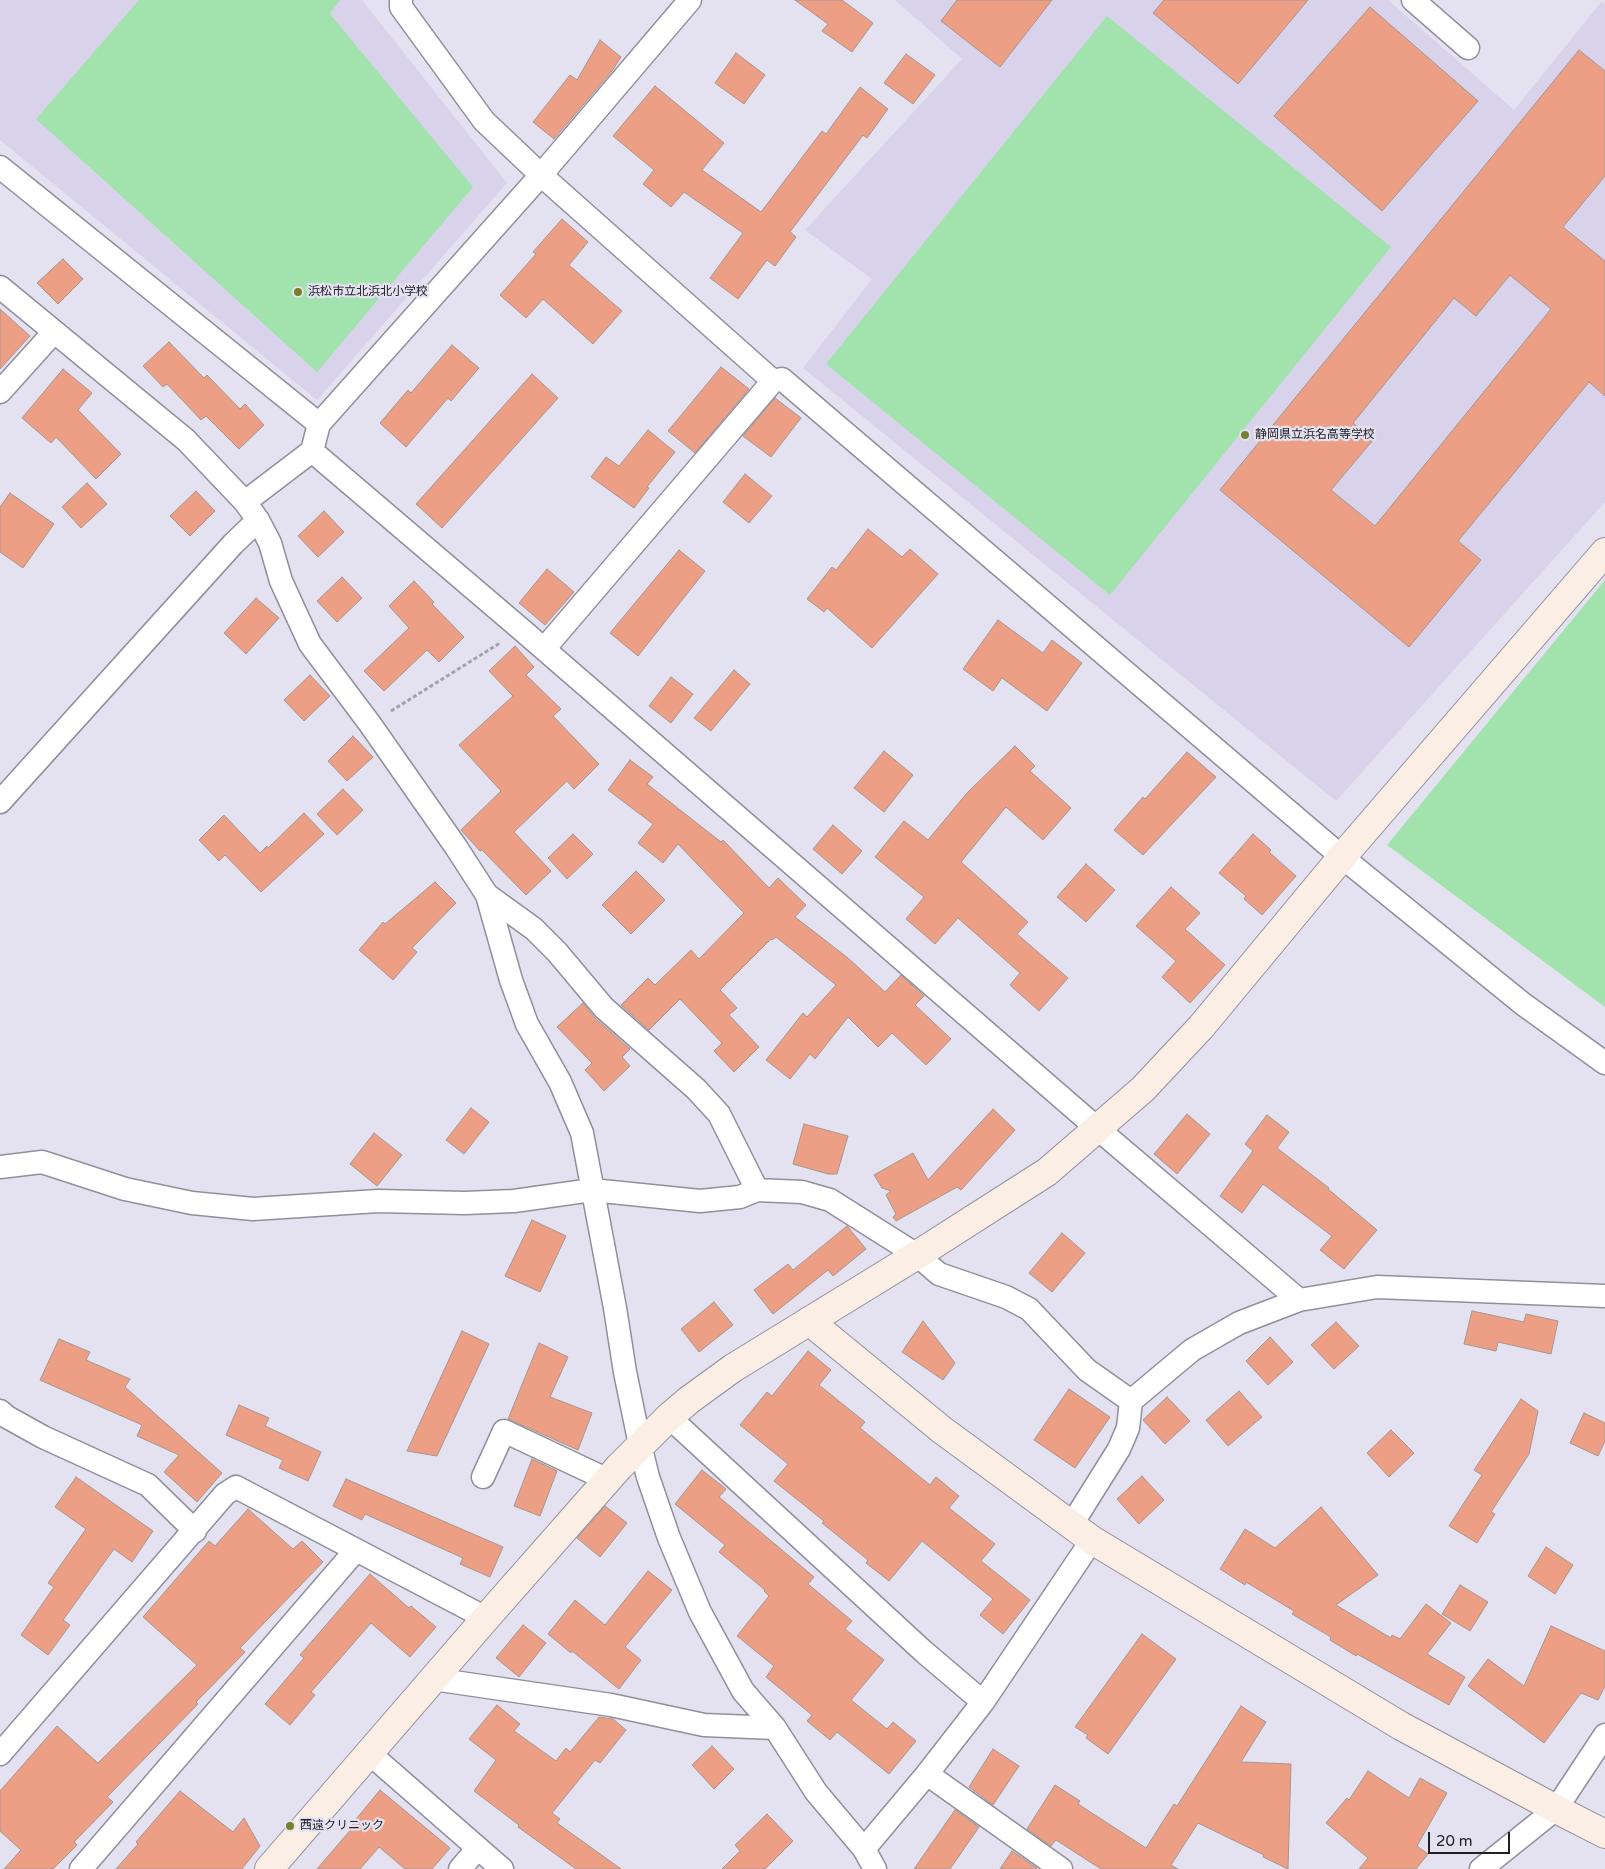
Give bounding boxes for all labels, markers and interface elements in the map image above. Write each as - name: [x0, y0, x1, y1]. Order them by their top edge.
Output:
- place label: 浜松市立北浜北小学校: [308, 285, 428, 299]
- marker: 浜松市立北浜北小学校: [292, 286, 304, 298]
- place label: 静岡県立浜名高等学校: [1255, 428, 1375, 442]
- marker: 静岡県立浜名高等学校: [1239, 429, 1251, 441]
- place label: 西遠クリニック: [300, 1819, 384, 1833]
- marker: 西遠クリニック: [284, 1820, 296, 1832]
- scale bar: [1430, 1822, 1512, 1854]
- text: 20 m: [1436, 1832, 1473, 1850]

